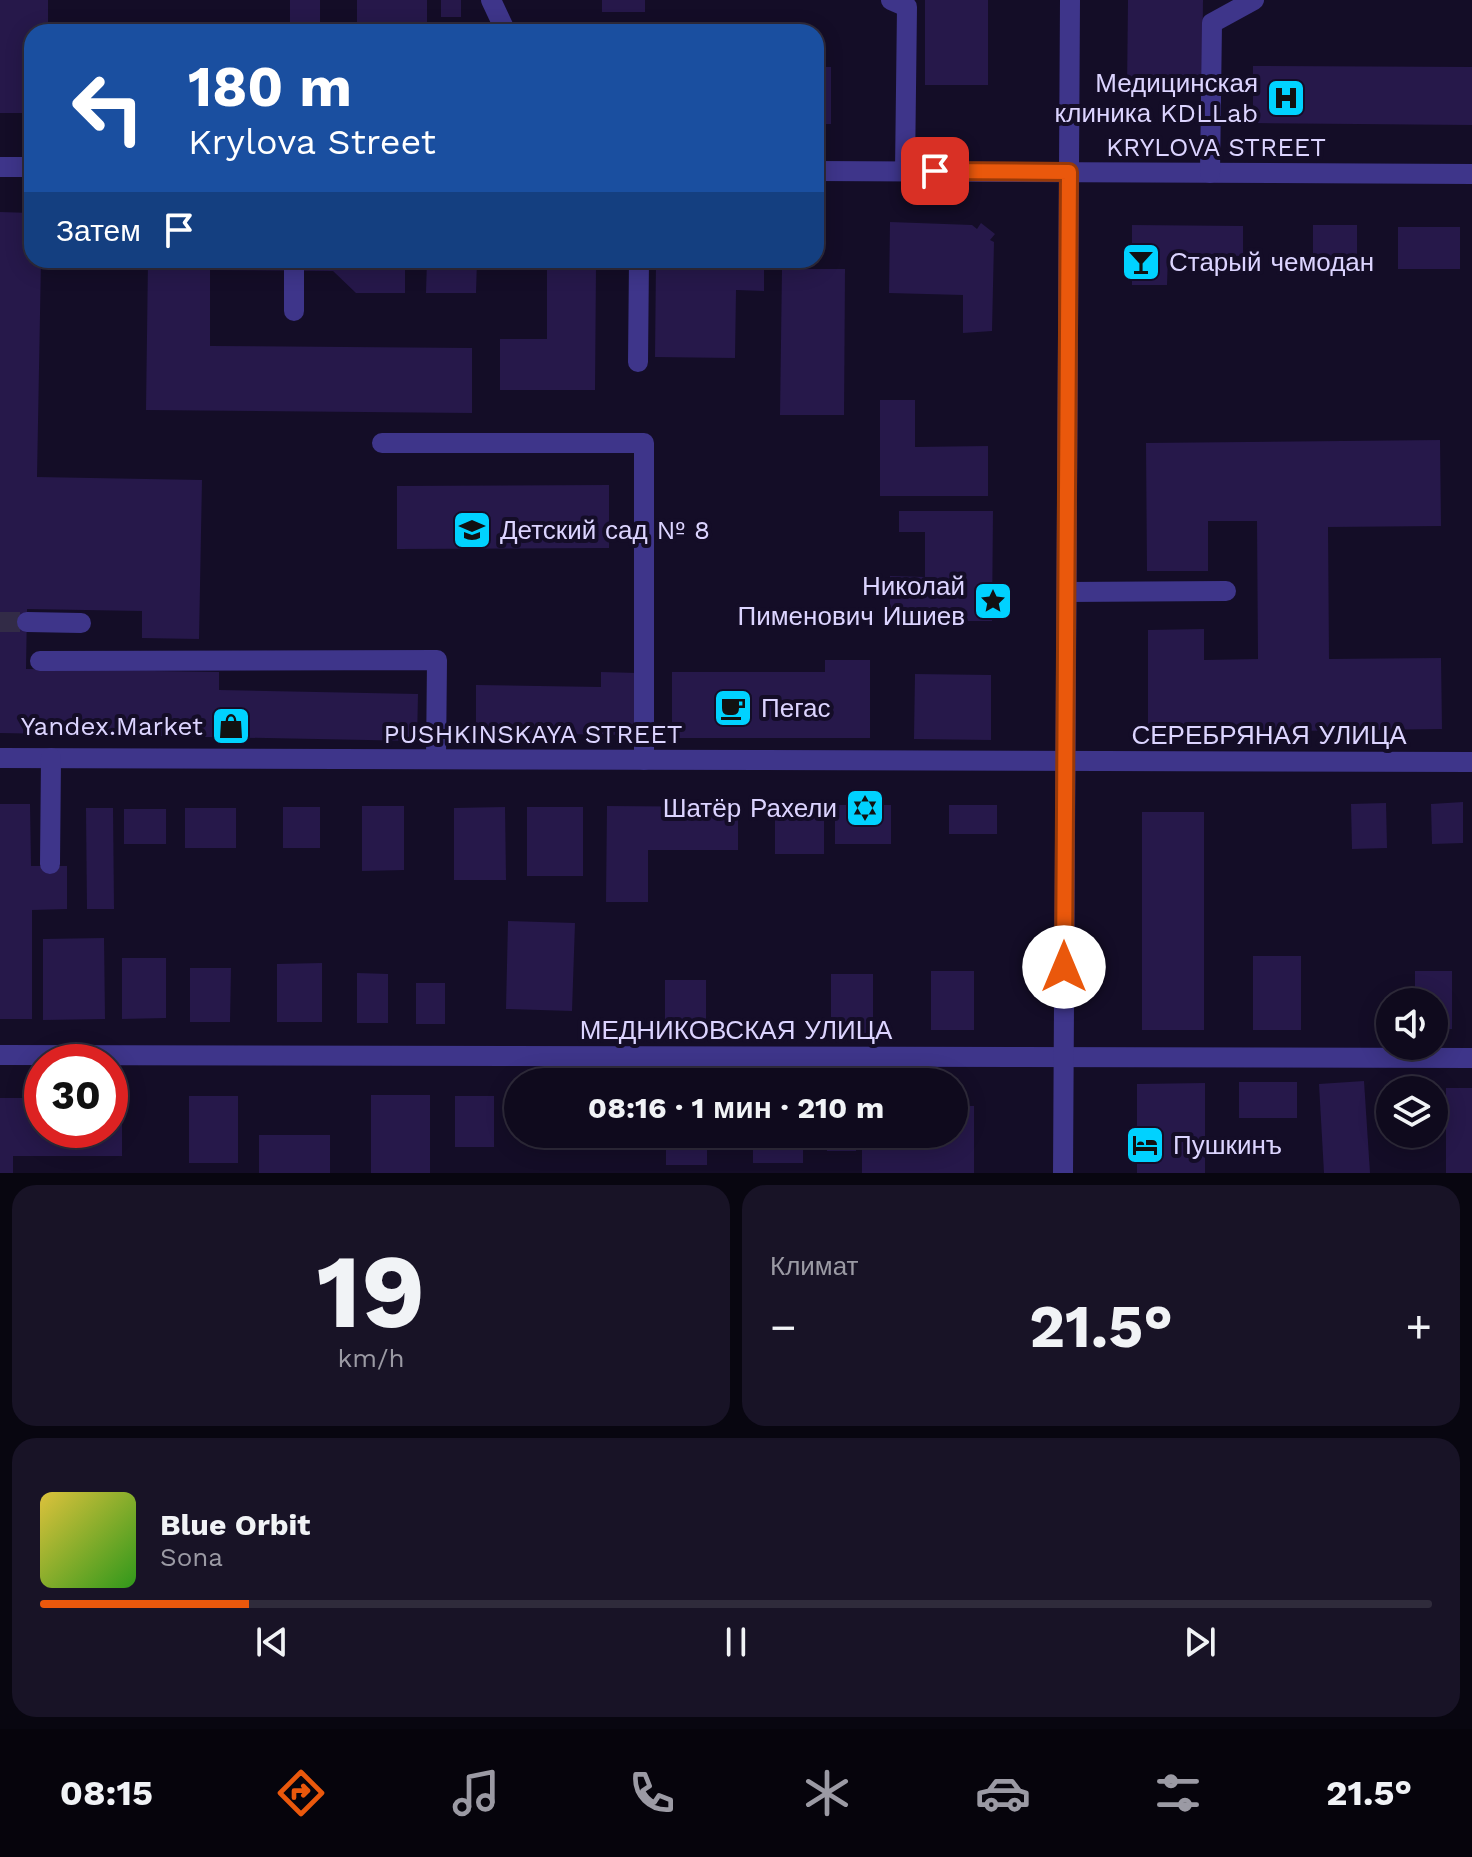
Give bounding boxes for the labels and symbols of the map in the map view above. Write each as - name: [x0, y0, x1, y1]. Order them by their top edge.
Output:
- place label: Медицинская клиника KDLLab: [1055, 68, 1258, 128]
- hospital icon: Медицинская клиника KDLLab: [1265, 77, 1307, 119]
- street label: KRYLOVA STREET: [1106, 132, 1326, 162]
- pin: [901, 137, 969, 205]
- bar icon: Старый чемодан: [1120, 241, 1162, 283]
- place label: Старый чемодан: [1169, 247, 1374, 277]
- school or university icon: Детский сад № 8: [451, 509, 493, 551]
- place label: Детский сад № 8: [500, 515, 710, 545]
- place label: Николай Пименович Ишиев: [738, 571, 965, 631]
- place icon: Николай Пименович Ишиев: [972, 580, 1014, 622]
- cafe icon: Пегас: [712, 687, 754, 729]
- place label: Пегас: [761, 693, 831, 723]
- shop icon: Yandex.Market: [210, 705, 252, 747]
- place label: Yandex.Market: [21, 711, 203, 741]
- street label: PUSHKINSKAYA STREET: [384, 719, 682, 749]
- street label: СЕРЕБРЯНАЯ УЛИЦА: [1131, 720, 1407, 750]
- synagogue icon: Шатёр Рахели: [844, 787, 886, 829]
- place label: Шатёр Рахели: [663, 793, 837, 823]
- position arrow: [1022, 925, 1106, 1009]
- street label: МЕДНИКОВСКАЯ УЛИЦА: [580, 1015, 893, 1045]
- speed limit sign: 30: [24, 1044, 128, 1148]
- hotel icon: Пушкинъ: [1124, 1124, 1166, 1166]
- place label: Пушкинъ: [1173, 1130, 1282, 1160]

